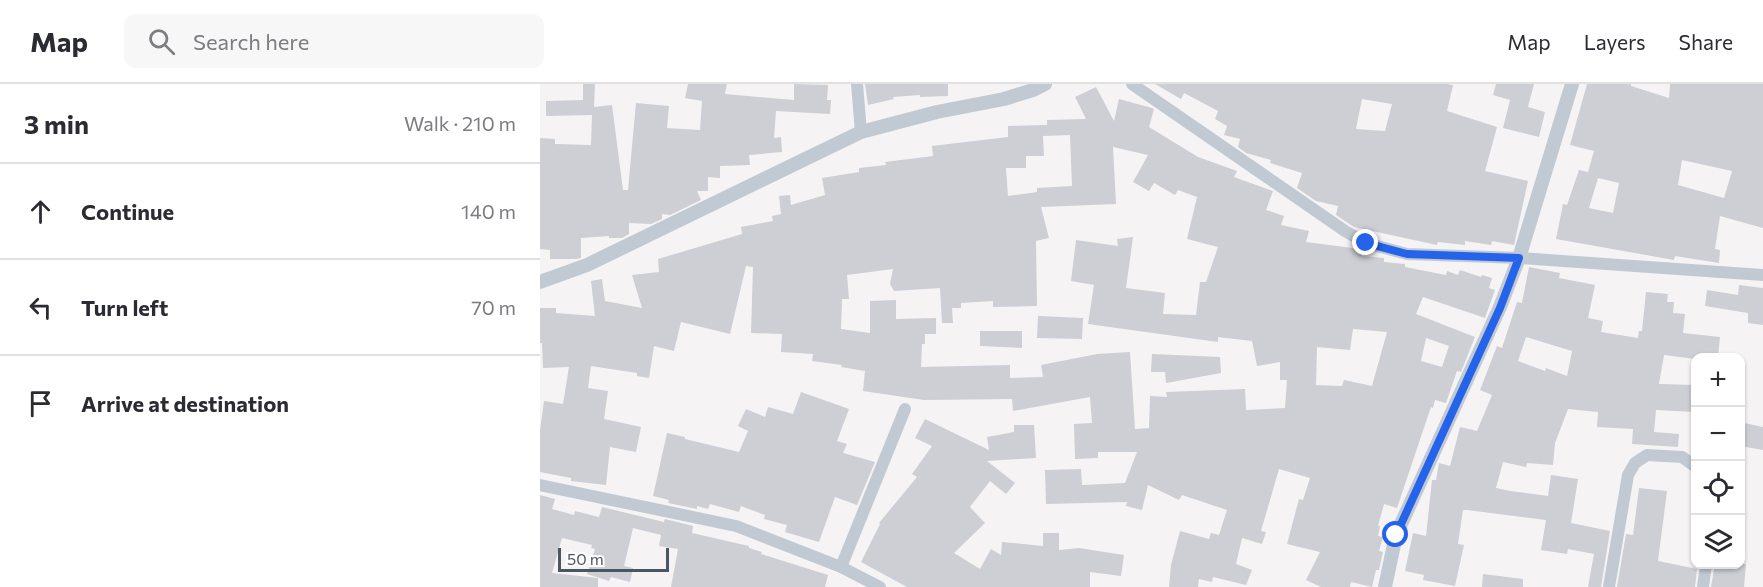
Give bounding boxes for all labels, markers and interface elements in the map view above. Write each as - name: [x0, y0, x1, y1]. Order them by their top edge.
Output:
- search box: [124, 14, 544, 68]
- text: Map: [30, 24, 88, 58]
- icon: search: [145, 25, 178, 58]
- text: Search here: [193, 28, 309, 55]
- text: Map: [1507, 29, 1551, 54]
- text: Layers: [1584, 29, 1646, 54]
- text: Share: [1679, 29, 1733, 54]
- text: 3 min: [24, 108, 89, 139]
- text: Walk · 210 m: [404, 111, 516, 135]
- icon: ahead: [24, 195, 57, 228]
- text: Continue: [81, 198, 174, 225]
- text: 140 m: [461, 199, 516, 223]
- route end: [1352, 229, 1378, 255]
- icon: left: [24, 291, 57, 324]
- text: Turn left: [81, 294, 168, 321]
- text: 70 m: [471, 295, 516, 319]
- map controls: [1691, 353, 1745, 569]
- button: +: [1691, 353, 1745, 407]
- icon: arrive: [24, 387, 57, 420]
- text: Arrive at destination: [81, 390, 289, 417]
- button: −: [1691, 407, 1745, 461]
- button: locate: [1691, 461, 1745, 515]
- button: layers: [1691, 515, 1745, 569]
- route start: [1382, 521, 1408, 547]
- scale bar: [558, 545, 669, 572]
- text: 50 m: [567, 549, 604, 568]

